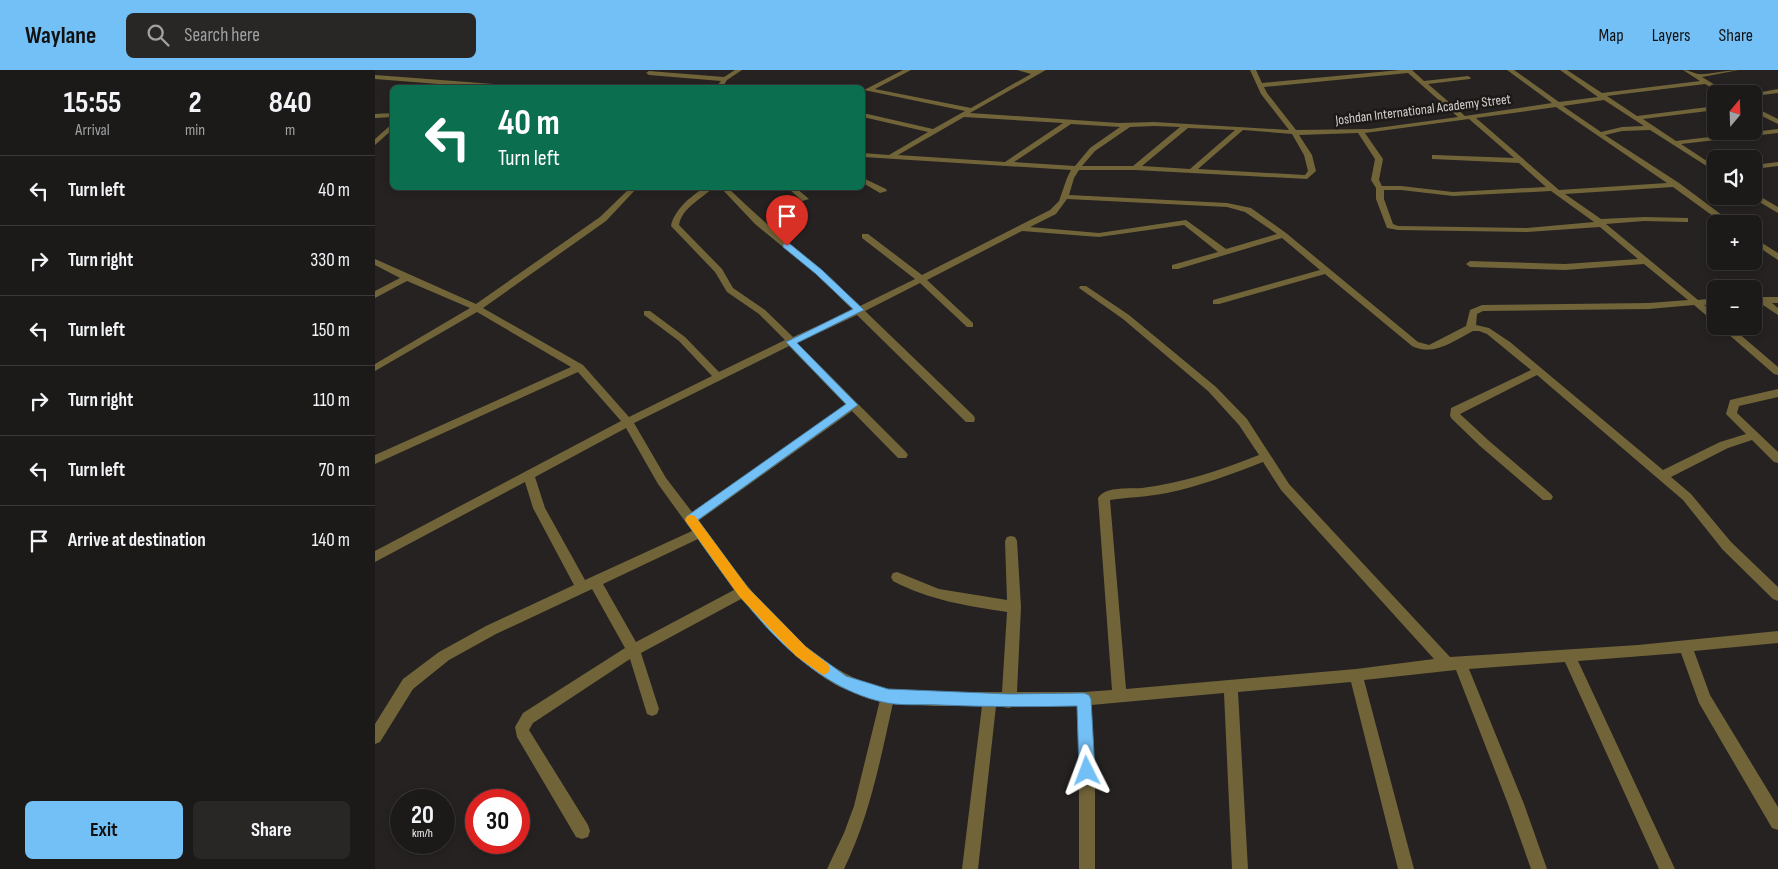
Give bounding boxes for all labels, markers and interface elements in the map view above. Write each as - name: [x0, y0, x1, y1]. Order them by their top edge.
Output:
- search box: [126, 13, 476, 58]
- text: Waylane: [25, 21, 96, 50]
- icon: search: [144, 21, 172, 49]
- text: Search here: [184, 24, 260, 47]
- text: Map: [1599, 25, 1624, 46]
- text: Layers: [1652, 25, 1691, 46]
- text: Share: [1719, 25, 1753, 46]
- text: 15:55: [64, 85, 122, 121]
- text: 2: [189, 85, 202, 121]
- text: 840: [269, 85, 311, 121]
- north arrow: [1707, 85, 1763, 140]
- map controls: [1707, 85, 1762, 335]
- street label: Joshdan International Academy Street: [1333, 90, 1512, 129]
- text: 40 m: [498, 102, 560, 145]
- icon: left: [415, 105, 480, 170]
- text: Arrival: [75, 121, 110, 140]
- text: min: [185, 121, 205, 140]
- text: m: [285, 121, 295, 140]
- text: Turn left: [498, 145, 560, 172]
- button: sound: [1707, 150, 1762, 205]
- icon: left: [25, 177, 53, 205]
- text: Turn left: [68, 179, 125, 202]
- text: 40 m: [318, 179, 350, 202]
- pin: [766, 195, 808, 246]
- icon: arrive: [773, 202, 801, 230]
- button: +: [1707, 215, 1762, 270]
- icon: right: [25, 247, 53, 275]
- text: Turn right: [68, 249, 133, 272]
- text: 330 m: [310, 249, 350, 272]
- button: −: [1707, 280, 1762, 335]
- icon: left: [25, 317, 53, 345]
- text: Turn left: [68, 319, 125, 342]
- text: 150 m: [312, 319, 350, 342]
- icon: right: [25, 387, 53, 415]
- text: Turn right: [68, 389, 133, 412]
- text: 110 m: [313, 389, 350, 412]
- icon: left: [25, 457, 53, 485]
- text: Turn left: [68, 459, 125, 482]
- text: 70 m: [319, 459, 350, 482]
- icon: arrive: [25, 527, 53, 555]
- text: Arrive at destination: [68, 529, 206, 552]
- text: 140 m: [312, 529, 350, 552]
- position arrow: [1060, 744, 1112, 796]
- speed limit sign: 30: [465, 789, 530, 854]
- text: 20: [411, 800, 434, 831]
- button: Exit: [25, 801, 183, 859]
- button: Share: [193, 801, 350, 859]
- text: km/h: [412, 826, 433, 841]

